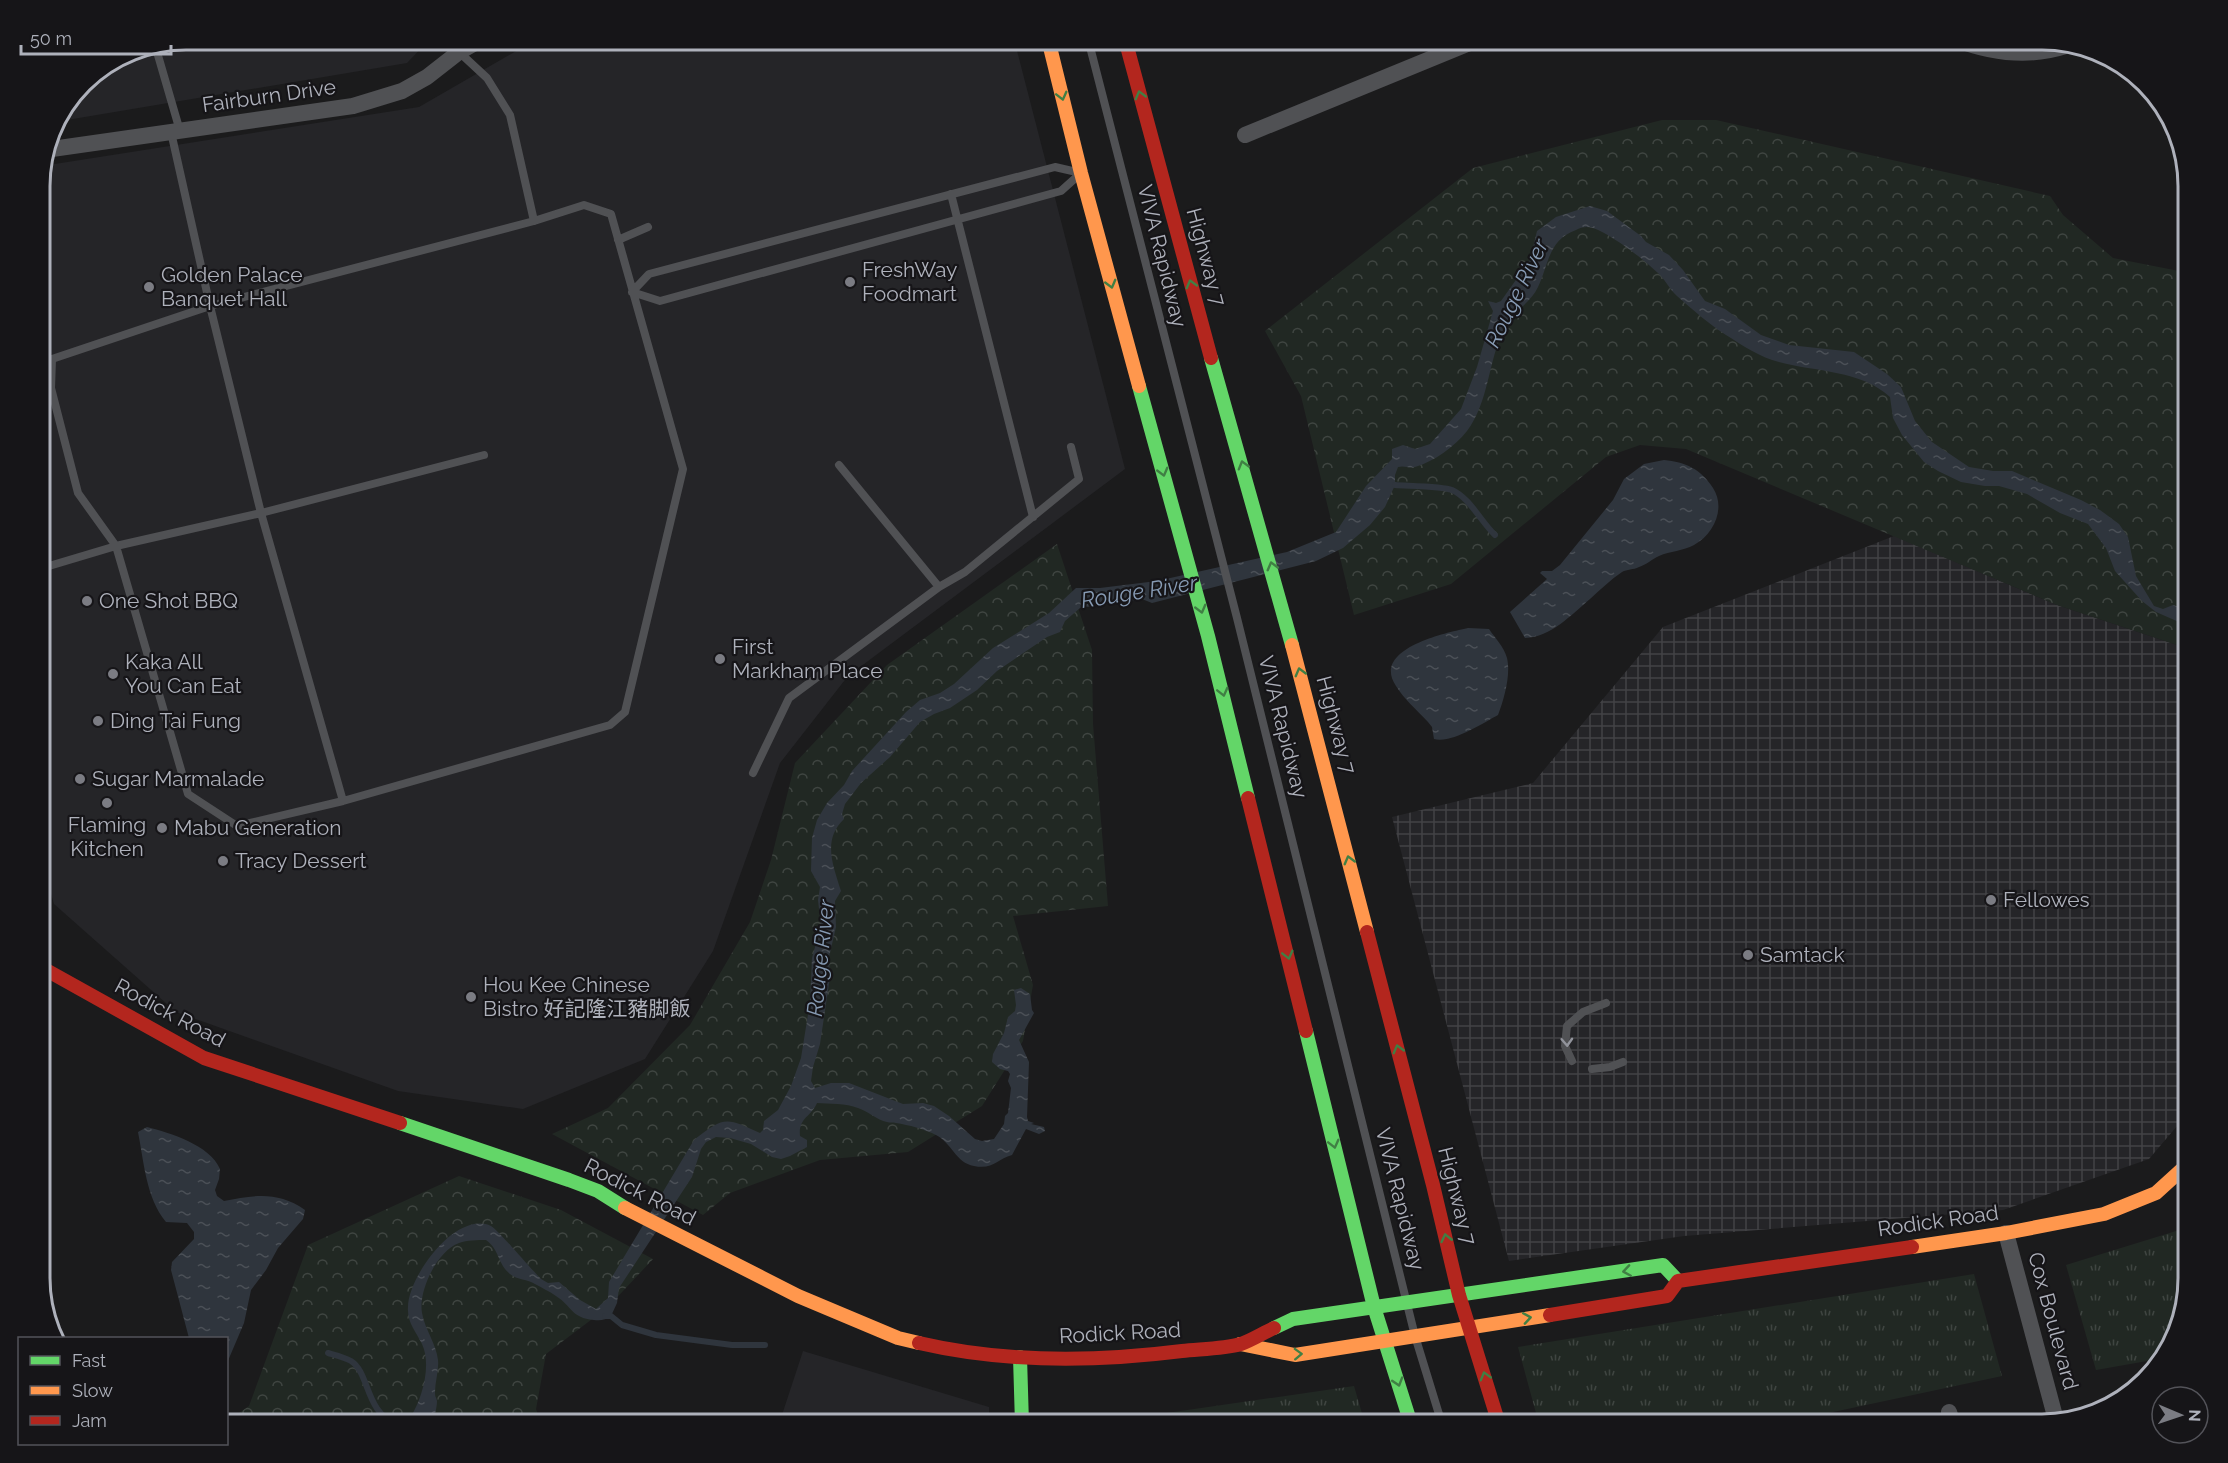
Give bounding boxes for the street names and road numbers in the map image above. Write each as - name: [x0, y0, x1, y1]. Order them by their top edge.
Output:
- street label: Fairburn Drive: [200, 74, 337, 117]
- street label: VIVA Rapidway: [1133, 182, 1192, 330]
- street label: Highway 7: [1181, 205, 1232, 309]
- street label: VIVA Rapidway: [1254, 653, 1313, 801]
- street label: Highway 7: [1311, 673, 1362, 777]
- street label: Rodick Road: [111, 973, 230, 1052]
- street label: VIVA Rapidway: [1371, 1125, 1430, 1273]
- street label: Highway 7: [1433, 1144, 1482, 1248]
- street label: Rodick Road: [580, 1153, 700, 1230]
- street label: Rodick Road: [1876, 1200, 2000, 1241]
- street label: Cox Boulevard: [2023, 1249, 2084, 1392]
- street label: Rodick Road: [1058, 1317, 1181, 1348]

